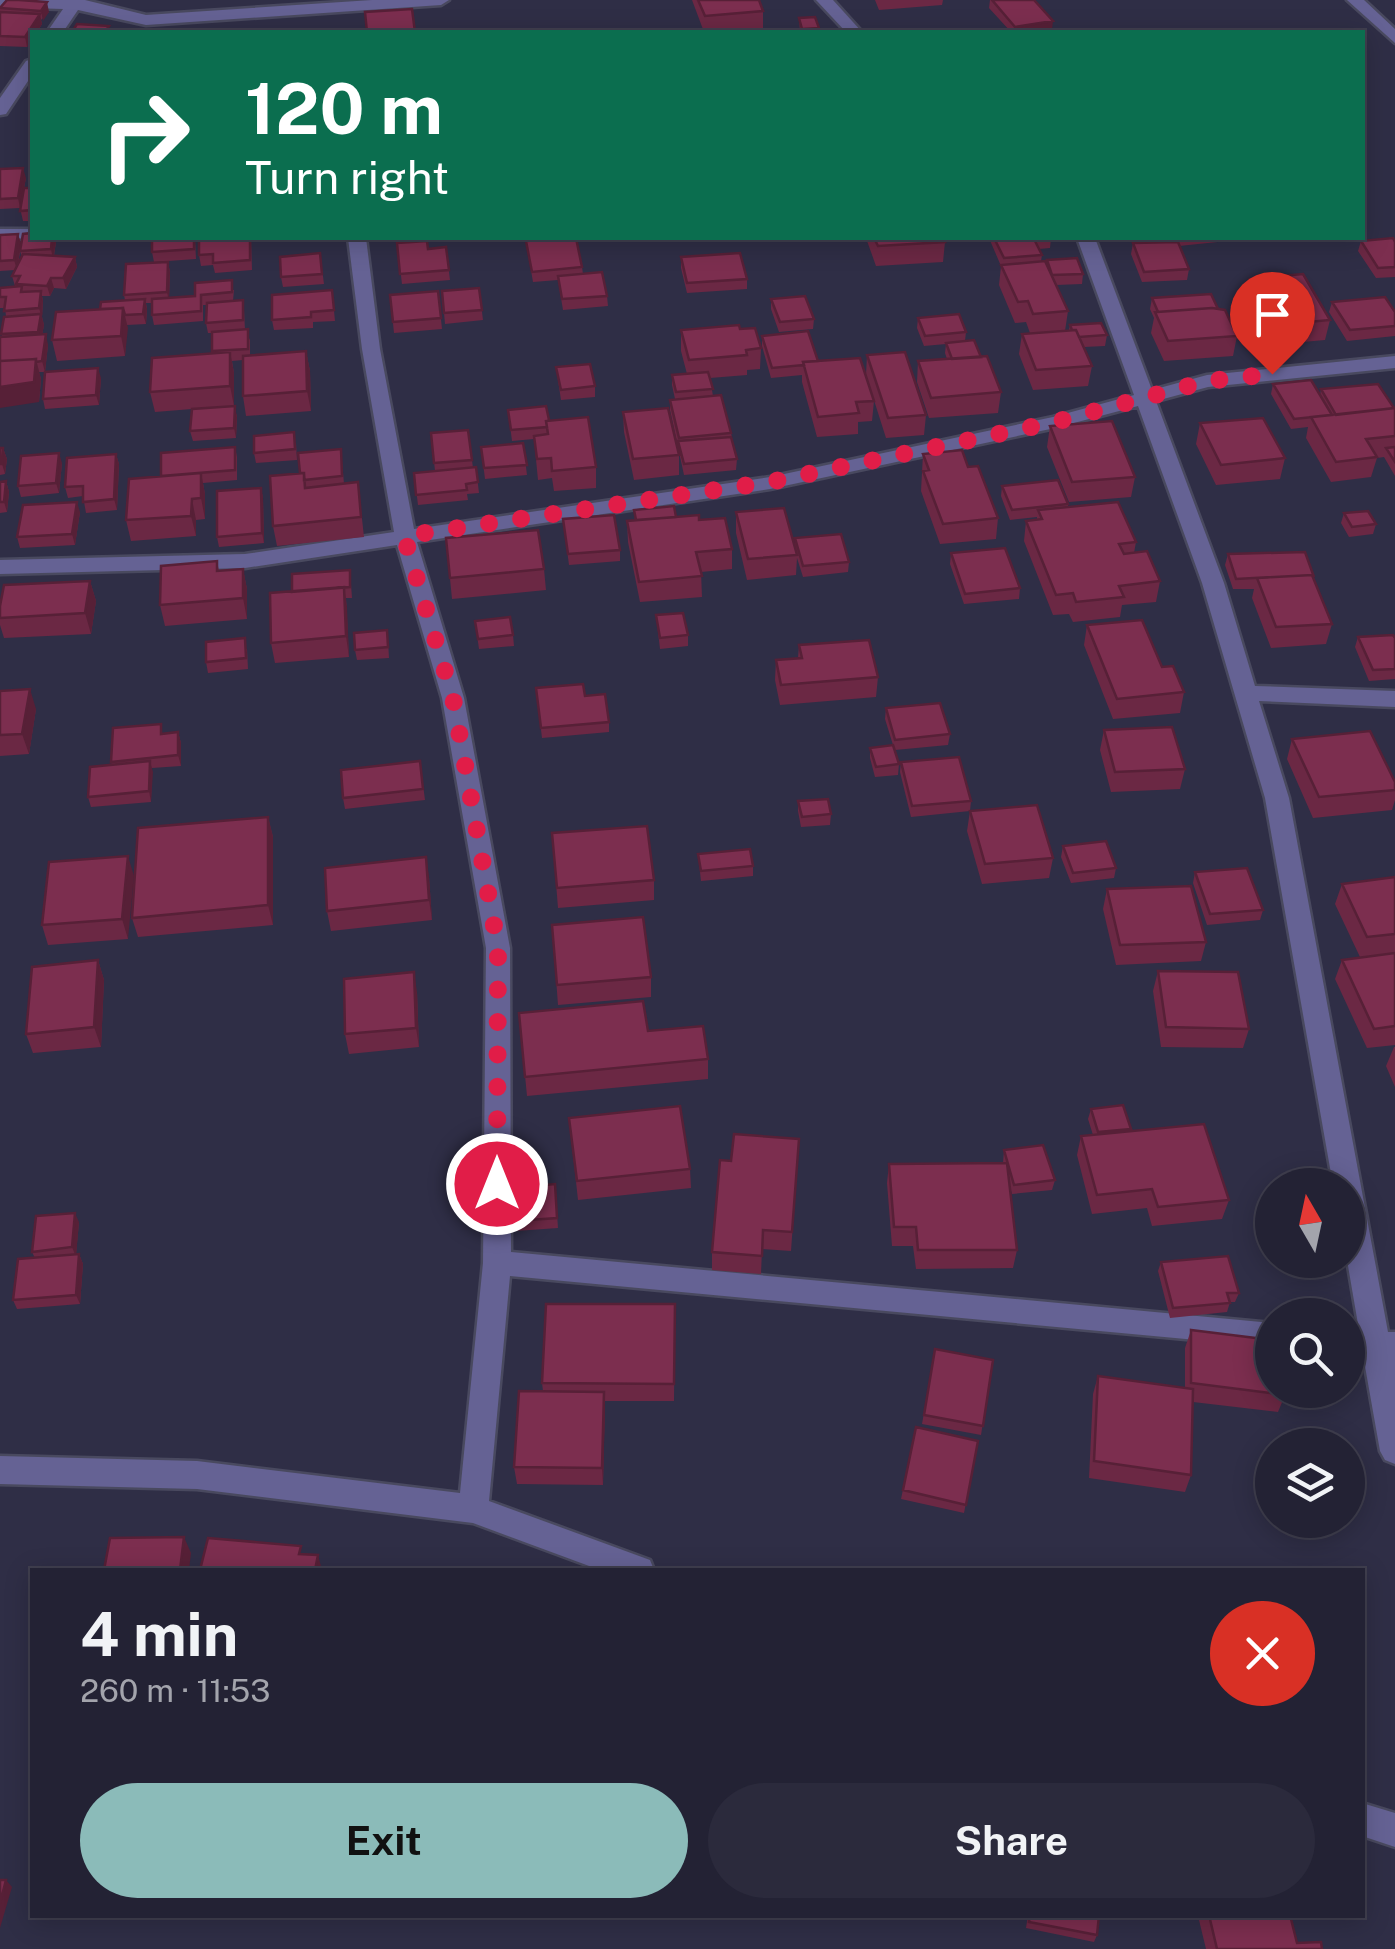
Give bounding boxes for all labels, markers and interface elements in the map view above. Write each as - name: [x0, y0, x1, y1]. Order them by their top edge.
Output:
- text: 120 m: [245, 67, 443, 150]
- icon: right: [80, 70, 210, 200]
- text: Turn right: [245, 151, 449, 204]
- pin: [1230, 272, 1315, 375]
- icon: arrive: [1245, 287, 1300, 342]
- position arrow: [445, 1132, 549, 1236]
- north arrow: [1255, 1168, 1365, 1278]
- map controls: [1255, 1168, 1365, 1538]
- button: search: [1255, 1298, 1365, 1408]
- button: layers: [1255, 1428, 1365, 1538]
- text: 4 min: [80, 1599, 238, 1670]
- button: close: [1210, 1601, 1315, 1706]
- text: 260 m · 11:53: [80, 1672, 270, 1709]
- button: Exit: [80, 1783, 688, 1898]
- button: Share: [708, 1783, 1315, 1898]

